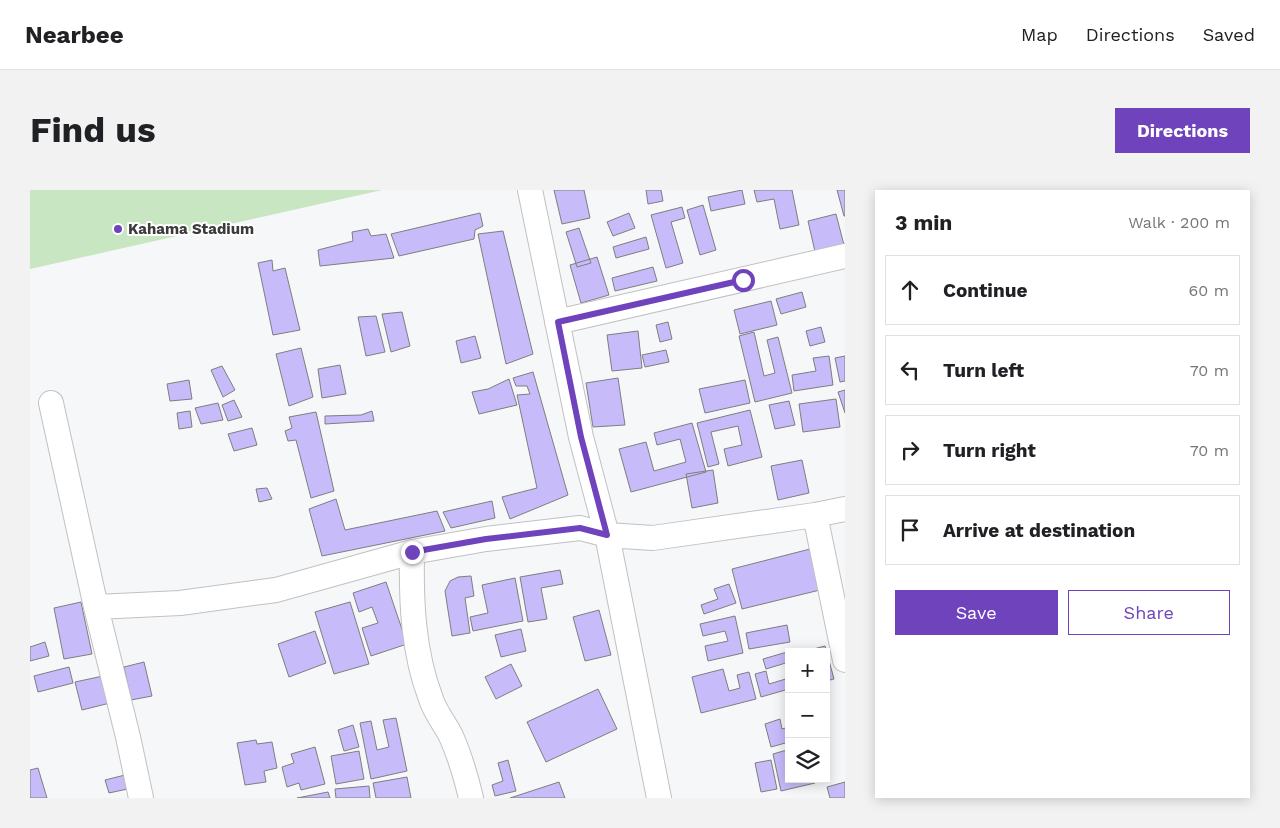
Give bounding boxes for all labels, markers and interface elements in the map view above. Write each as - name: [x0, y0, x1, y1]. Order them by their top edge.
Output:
- text: Nearbee: [25, 21, 124, 49]
- text: Map: [1021, 24, 1058, 45]
- text: Directions: [1086, 24, 1175, 45]
- text: Saved: [1203, 24, 1255, 45]
- button: Directions: [1115, 108, 1250, 153]
- text: Find us: [30, 109, 156, 151]
- text: 3 min: [895, 210, 952, 235]
- text: Walk · 200 m: [1128, 213, 1230, 232]
- place label: Kahama Stadium: [128, 220, 254, 238]
- marker: Kahama Stadium: [112, 223, 124, 235]
- route start: [732, 269, 755, 292]
- icon: ahead: [896, 276, 924, 304]
- text: Continue: [943, 279, 1027, 302]
- text: 60 m: [1189, 281, 1229, 300]
- icon: left: [896, 356, 924, 384]
- text: Turn left: [943, 359, 1024, 382]
- text: 70 m: [1190, 361, 1229, 380]
- icon: right: [896, 436, 924, 464]
- text: Turn right: [943, 439, 1036, 462]
- text: 70 m: [1190, 441, 1229, 460]
- icon: arrive: [896, 516, 924, 544]
- text: Arrive at destination: [943, 519, 1135, 542]
- route end: [401, 541, 424, 564]
- button: Save: [895, 590, 1058, 635]
- button: Share: [1068, 590, 1230, 635]
- map controls: [785, 648, 830, 783]
- button: +: [785, 648, 830, 693]
- button: −: [785, 693, 830, 738]
- button: layers: [785, 738, 830, 783]

